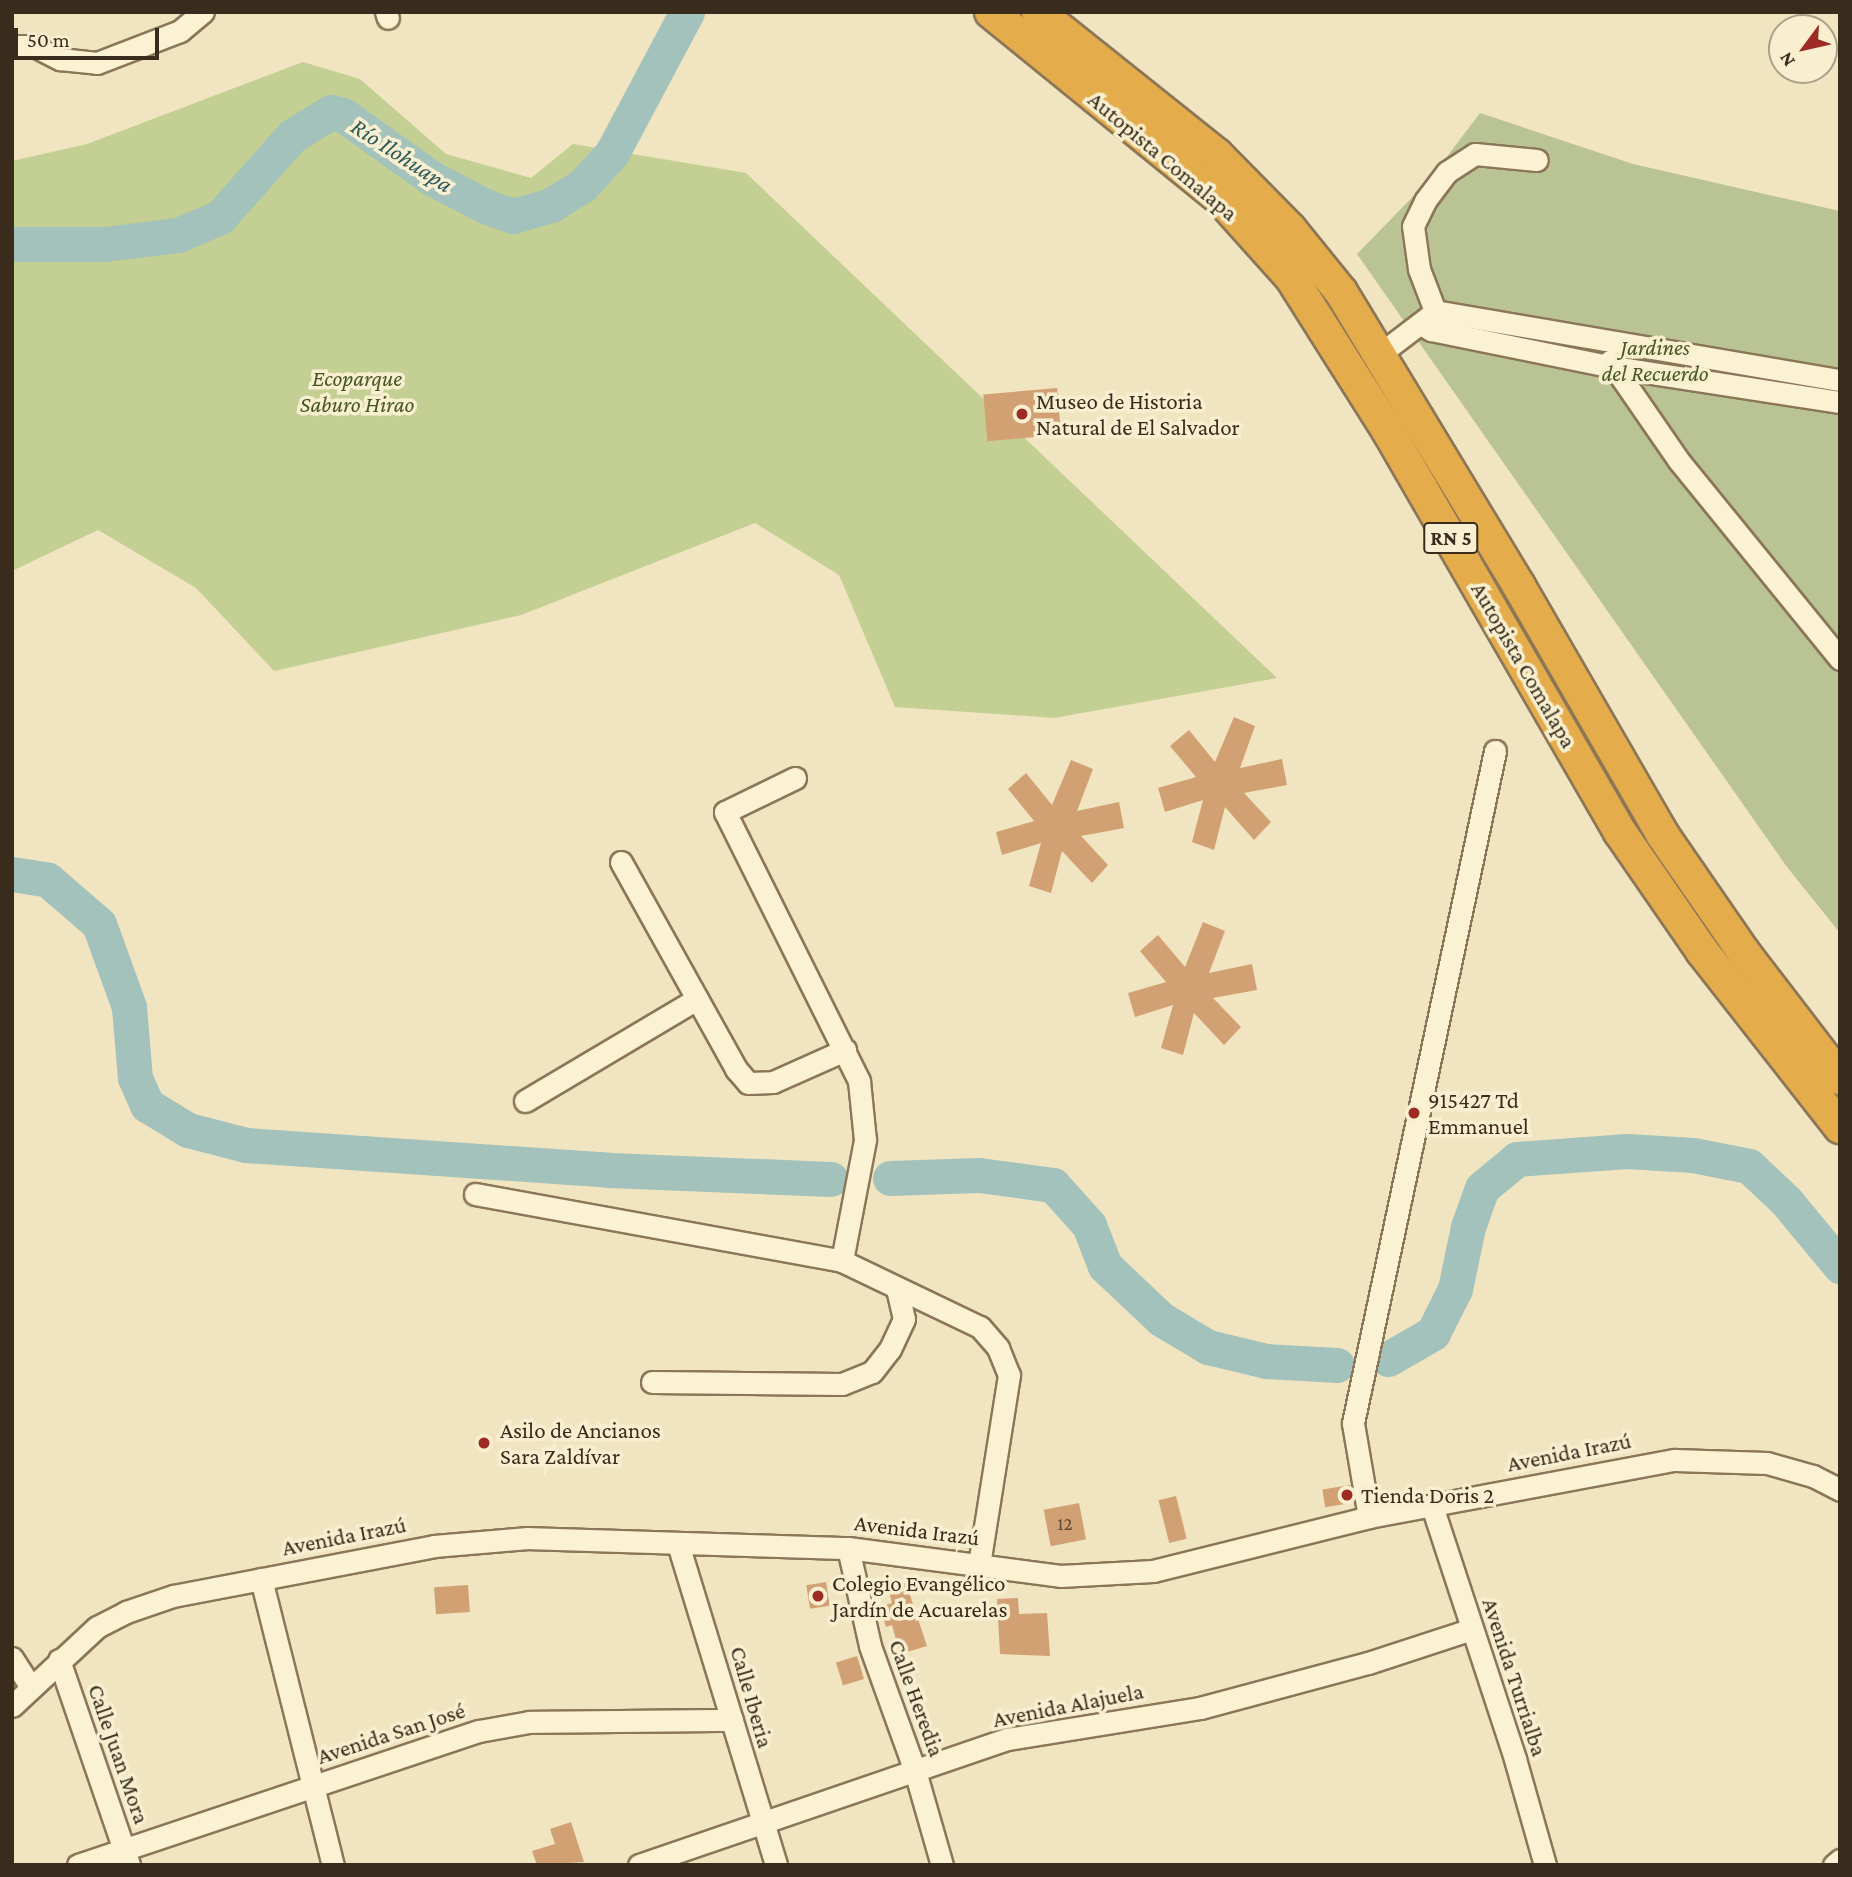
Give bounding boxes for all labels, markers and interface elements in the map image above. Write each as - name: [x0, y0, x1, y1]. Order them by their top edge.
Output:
- scale bar: [18, 14, 163, 58]
- north arrow: [1768, 14, 1838, 84]
- text: 50 m: [27, 28, 70, 52]
- text: N: [1774, 48, 1799, 71]
- street label: Autopista Comalapa: [1083, 85, 1243, 227]
- water label: Río Ilohuapa: [346, 112, 458, 198]
- park label: Jardines del Recuerdo: [1601, 333, 1709, 387]
- park label: Ecoparque Saburo Hirao: [300, 364, 414, 418]
- place label: Museo de Historia Natural de El Salvador: [1036, 387, 1240, 441]
- marker: Museo de Historia Natural de El Salvador: [1014, 406, 1030, 422]
- road number: RN 5: [1423, 520, 1479, 556]
- street label: Autopista Comalapa: [1465, 577, 1583, 753]
- place label: 915427 Td Emmanuel: [1428, 1086, 1529, 1140]
- marker: 915427 Td Emmanuel: [1406, 1105, 1422, 1121]
- place label: Asilo de Ancianos Sara Zaldívar: [500, 1416, 661, 1470]
- street label: Avenida Irazú: [1505, 1426, 1633, 1478]
- marker: Asilo de Ancianos Sara Zaldívar: [474, 1433, 494, 1453]
- place label: Tienda Doris 2: [1361, 1481, 1494, 1509]
- marker: Tienda Doris 2: [1339, 1487, 1355, 1503]
- street label: Avenida Irazú: [853, 1509, 981, 1551]
- street label: Avenida Irazú: [280, 1510, 408, 1562]
- house number: 12: [1057, 1513, 1073, 1535]
- place label: Colegio Evangélico Jardín de Acuarelas: [832, 1569, 1007, 1623]
- marker: Colegio Evangélico Jardín de Acuarelas: [810, 1588, 826, 1604]
- street label: Avenida Turrialba: [1476, 1594, 1554, 1760]
- street label: Calle Heredia: [883, 1636, 951, 1760]
- street label: Calle Iberia: [724, 1643, 780, 1751]
- street label: Avenida Alajuela: [990, 1677, 1146, 1733]
- street label: Calle Juan Mora: [82, 1681, 156, 1827]
- street label: Avenida San José: [314, 1696, 468, 1770]

